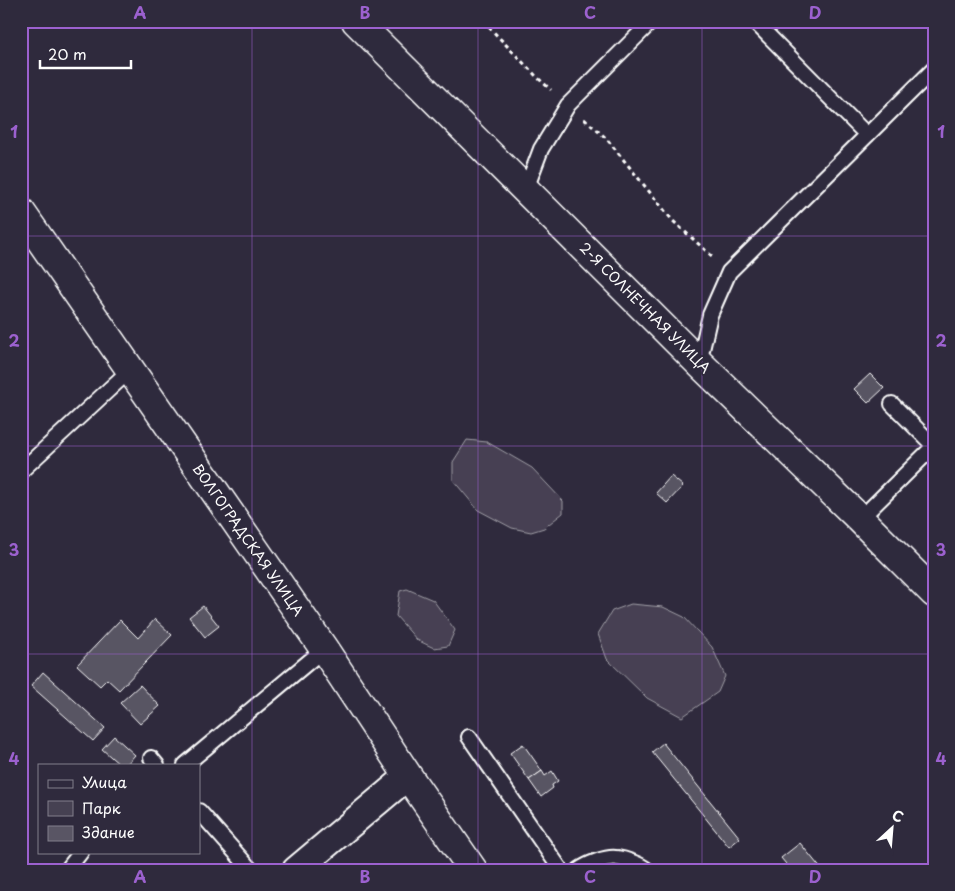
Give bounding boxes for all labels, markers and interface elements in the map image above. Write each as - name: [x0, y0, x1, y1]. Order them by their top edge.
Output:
- text: A: [134, 0, 147, 24]
- text: B: [360, 0, 371, 24]
- text: C: [584, 0, 596, 24]
- text: D: [809, 0, 821, 24]
- scale bar: [40, 38, 131, 70]
- text: 20 m: [48, 42, 87, 65]
- text: 1: [10, 119, 18, 143]
- text: 1: [937, 119, 945, 143]
- street label: 2-Я СОЛНЕЧНАЯ УЛИЦА: [575, 237, 716, 378]
- text: 2: [8, 328, 20, 352]
- text: 2: [935, 328, 947, 352]
- street label: ВОЛГОГРАДСКАЯ УЛИЦА: [188, 459, 309, 620]
- text: 3: [9, 537, 19, 561]
- text: 3: [936, 537, 946, 561]
- text: 4: [9, 746, 20, 770]
- text: 4: [936, 746, 947, 770]
- legend: [38, 764, 200, 854]
- text: Улица: [82, 770, 127, 793]
- text: Парк: [82, 796, 121, 819]
- north arrow: [868, 804, 918, 854]
- text: С: [889, 804, 907, 828]
- text: Здание: [82, 820, 135, 843]
- text: A: [134, 864, 147, 888]
- text: B: [360, 864, 371, 888]
- text: C: [584, 864, 596, 888]
- text: D: [809, 864, 821, 888]

